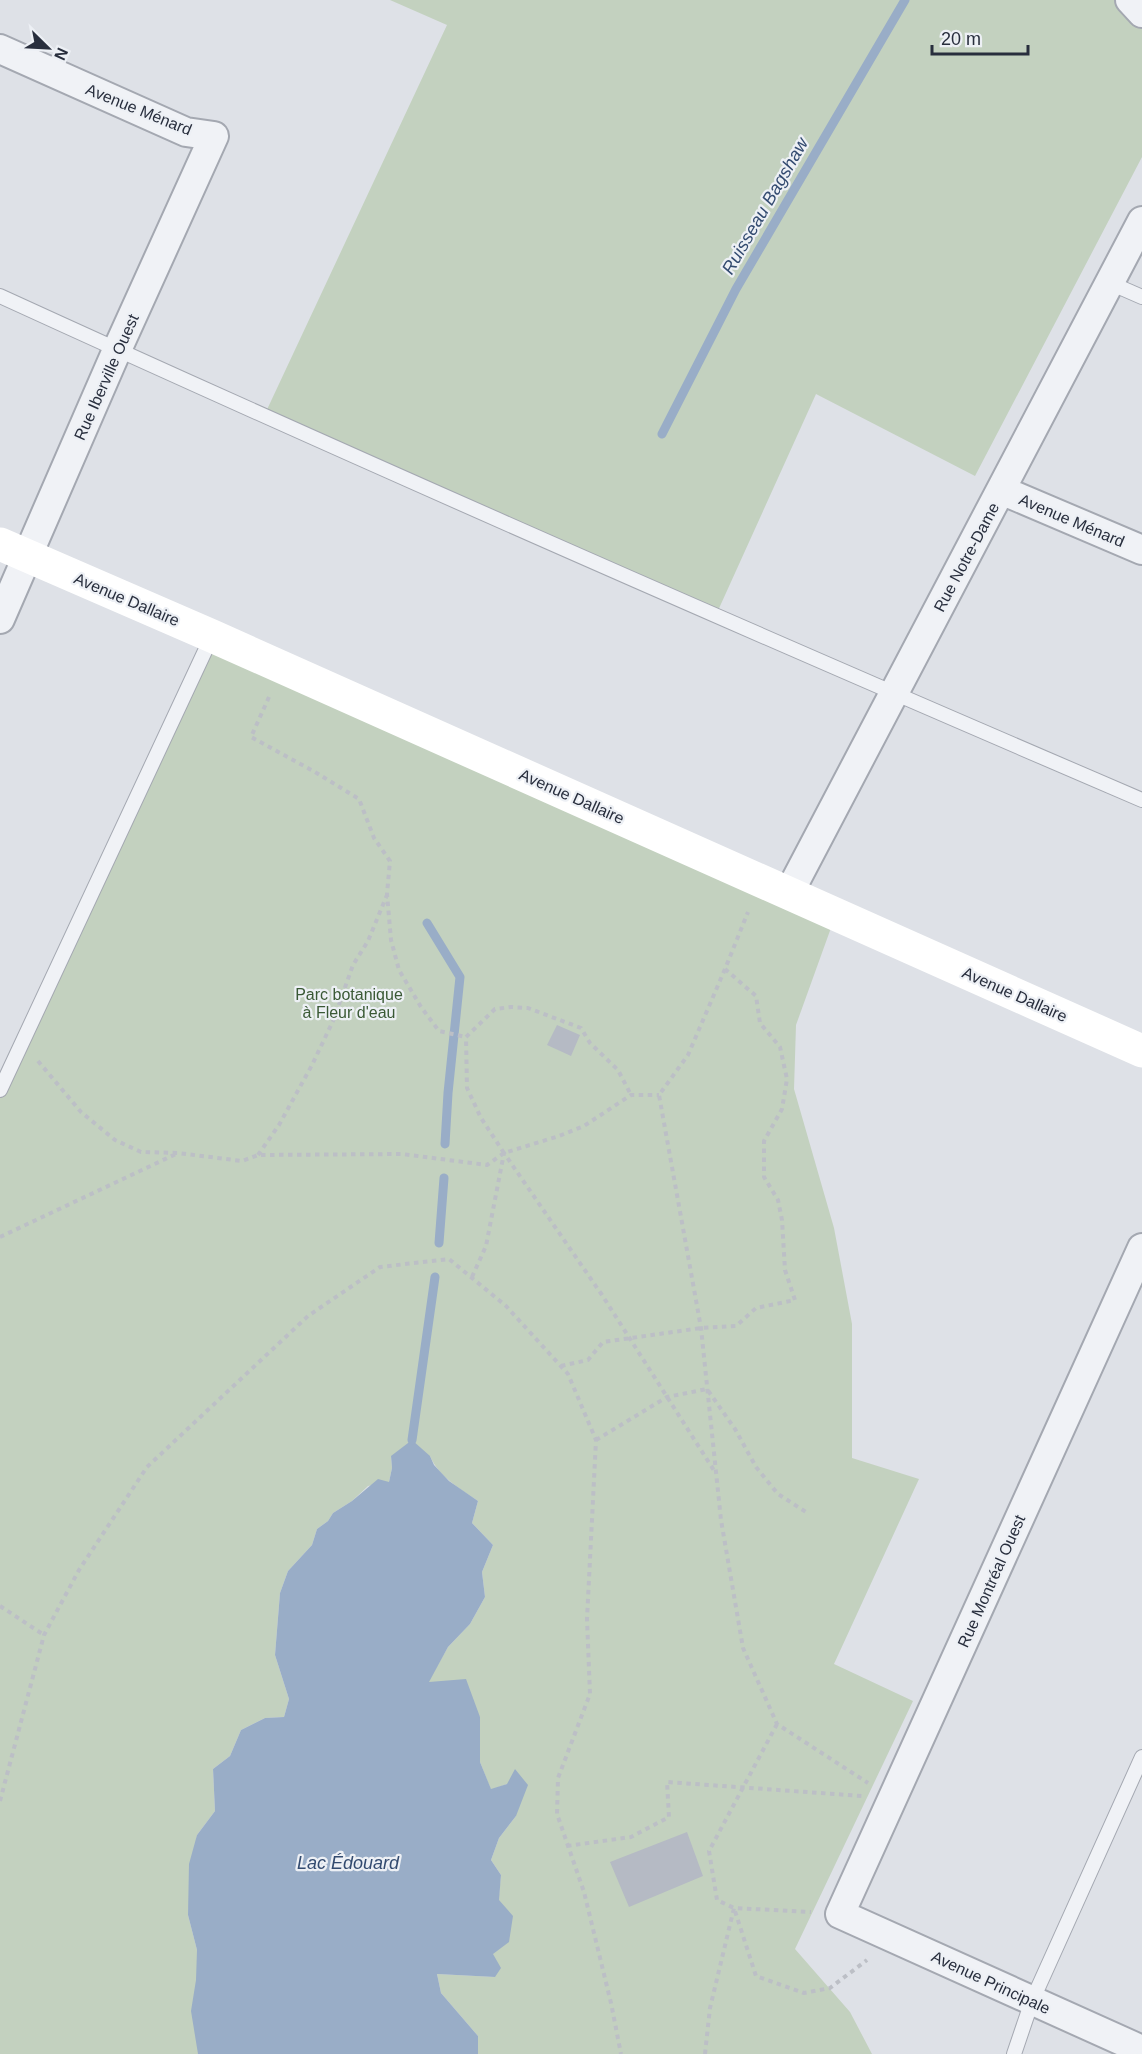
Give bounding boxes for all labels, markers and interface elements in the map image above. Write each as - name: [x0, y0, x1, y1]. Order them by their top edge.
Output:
- north arrow: [18, 18, 78, 78]
- scale bar: [932, 18, 1028, 56]
- text: 20 m: [941, 29, 981, 49]
- text: N: [51, 45, 71, 63]
- street label: Avenue Ménard: [83, 80, 194, 138]
- water label: Ruisseau Bagshaw: [718, 133, 813, 278]
- street label: Rue Iberville Ouest: [71, 311, 142, 443]
- street label: Avenue Ménard: [1017, 491, 1127, 550]
- street label: Rue Notre-Dame: [931, 500, 1002, 615]
- street label: Avenue Dallaire: [72, 570, 182, 629]
- street label: Avenue Dallaire: [517, 766, 627, 827]
- street label: Avenue Dallaire: [960, 964, 1070, 1025]
- park label: Parc botanique à Fleur d'eau: [295, 986, 403, 1021]
- street label: Rue Montréal Ouest: [955, 1512, 1029, 1650]
- water label: Lac Édouard: [297, 1853, 400, 1873]
- street label: Avenue Principale: [929, 1948, 1053, 2017]

